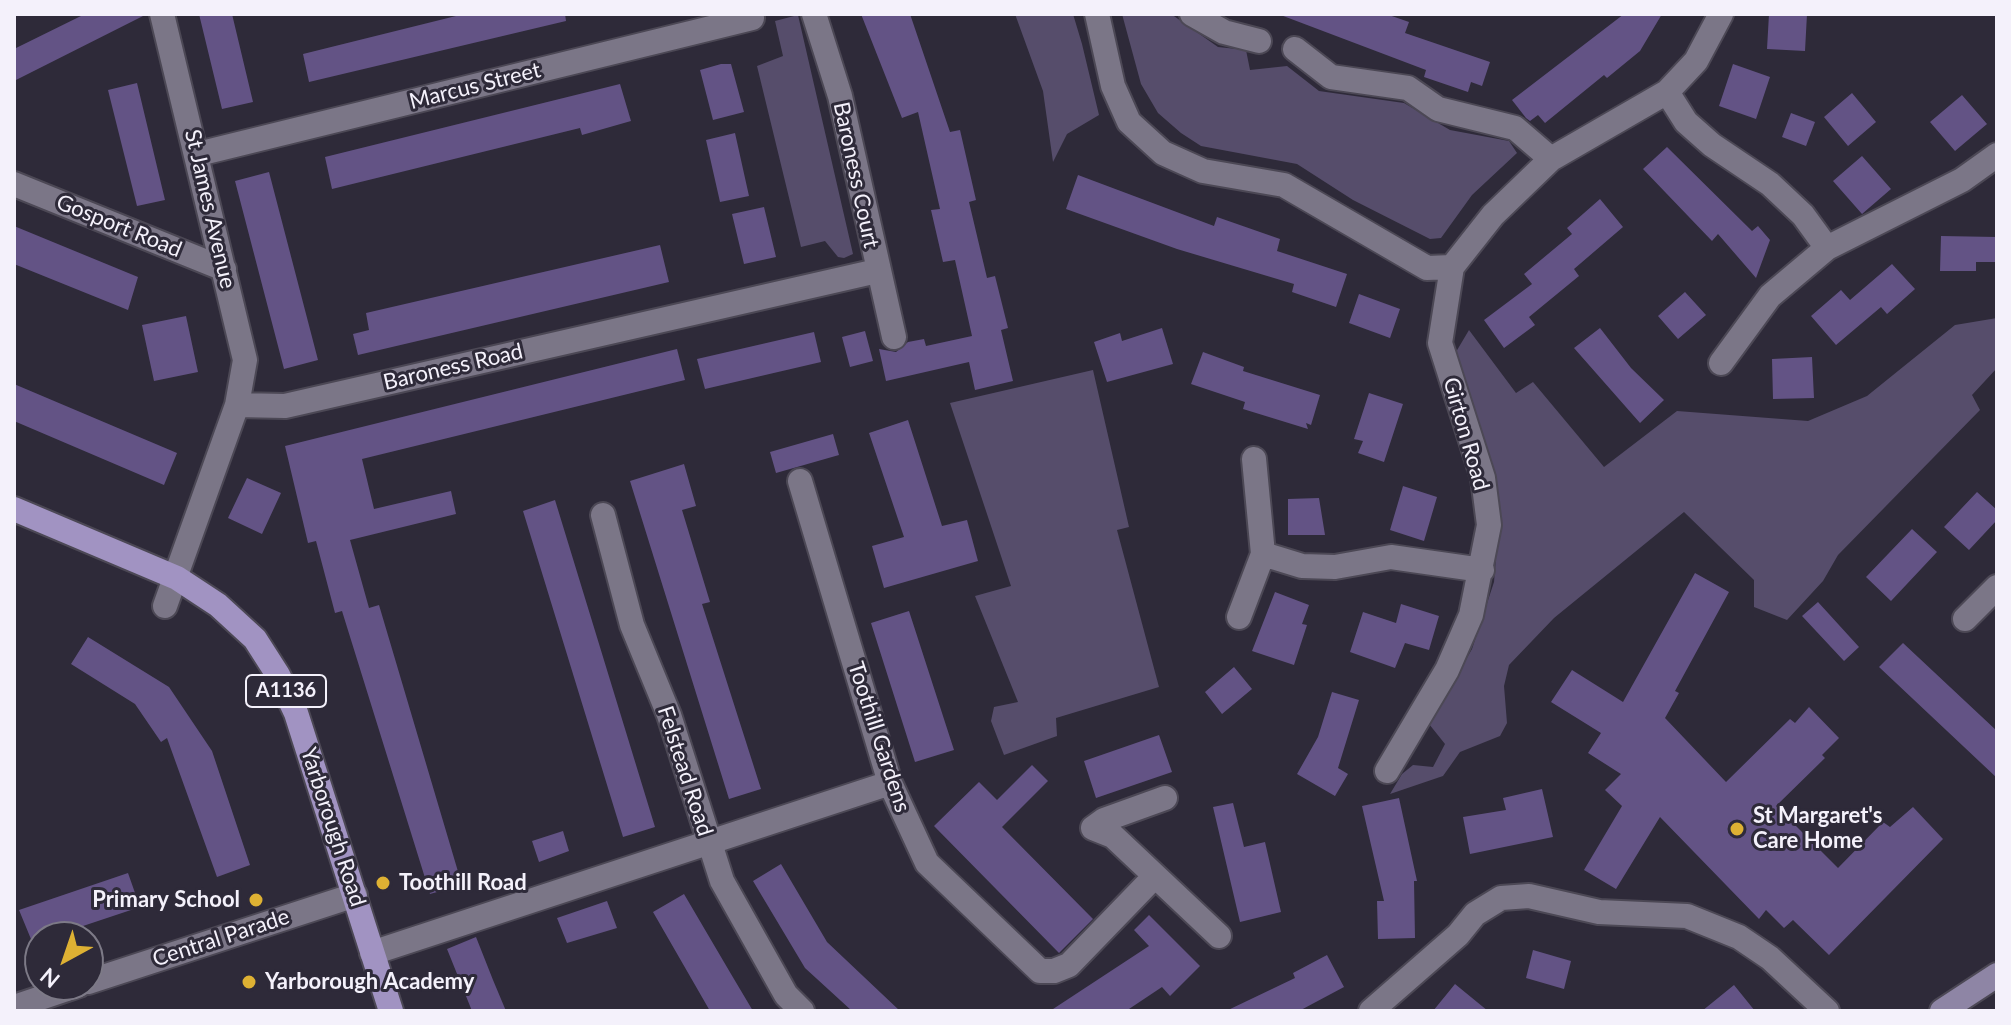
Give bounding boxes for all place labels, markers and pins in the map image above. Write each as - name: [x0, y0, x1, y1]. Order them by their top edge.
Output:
- place label: St Margaret's Care Home: [1753, 803, 1882, 854]
- marker: St Margaret's Care Home: [1728, 820, 1746, 838]
- place label: Toothill Road: [399, 870, 527, 896]
- marker: Toothill Road: [374, 874, 392, 892]
- place label: Primary School: [92, 887, 240, 913]
- marker: Primary School: [247, 891, 265, 909]
- place label: Yarborough Academy: [265, 969, 474, 995]
- marker: Yarborough Academy: [240, 973, 258, 991]

